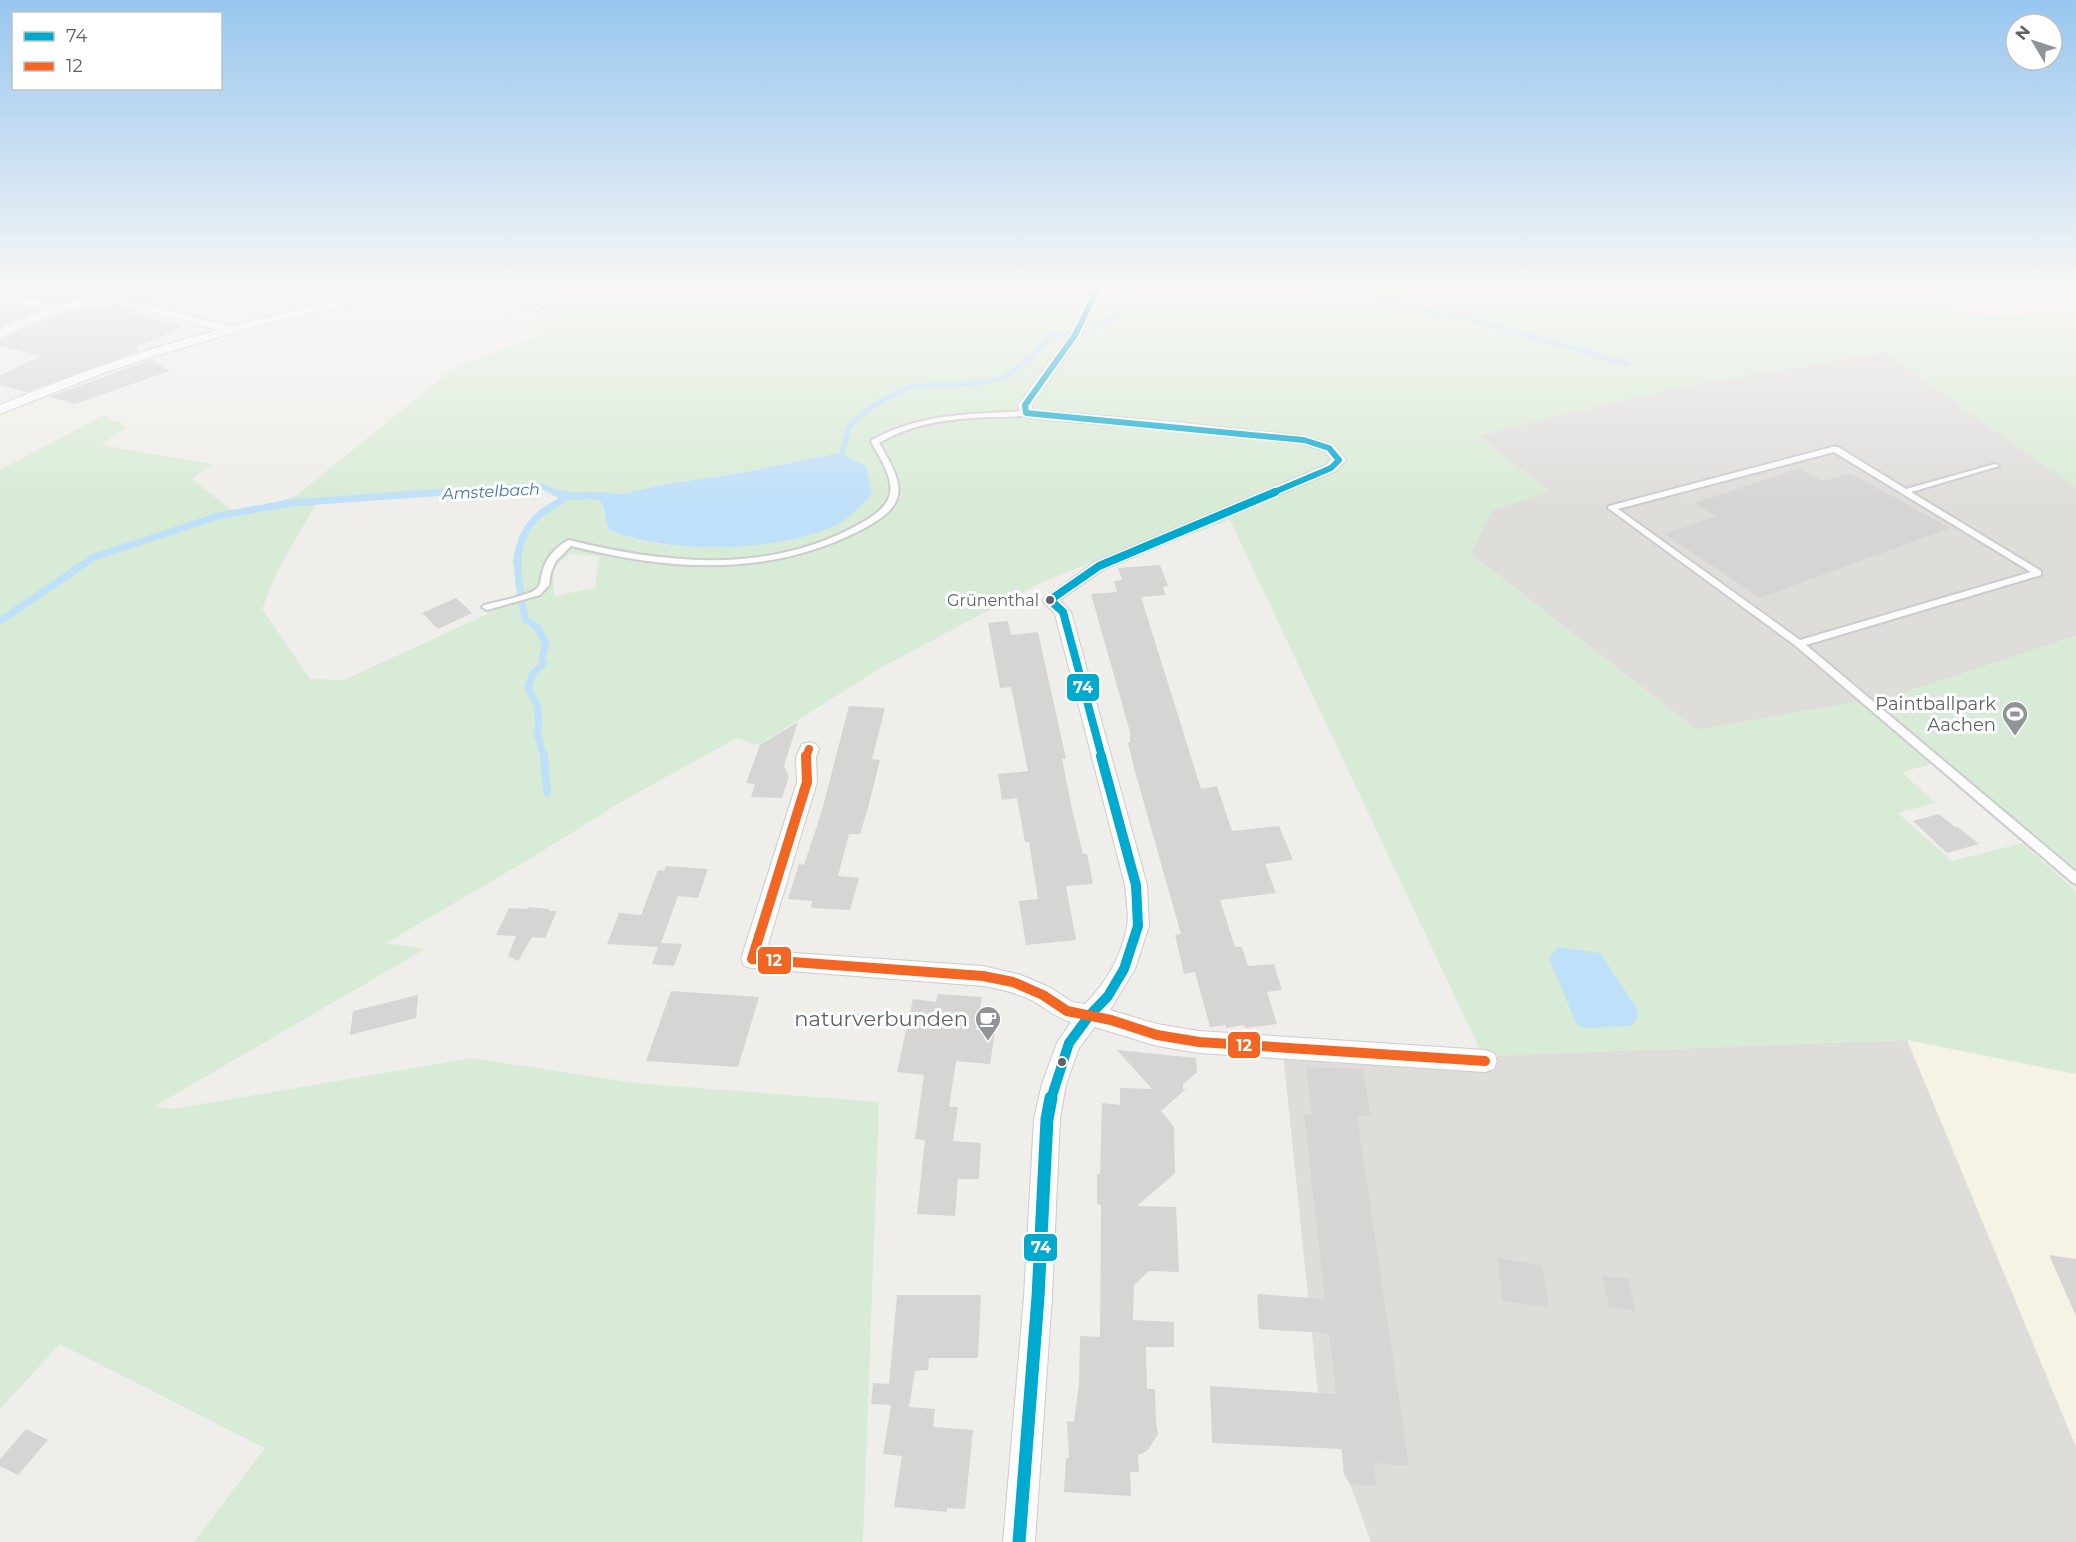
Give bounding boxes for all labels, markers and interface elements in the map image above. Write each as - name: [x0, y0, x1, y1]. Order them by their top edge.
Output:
- legend: [12, 12, 222, 90]
- north arrow: [2004, 12, 2064, 72]
- text: N: [2011, 22, 2034, 44]
- text: 74: [66, 25, 87, 47]
- text: 12: [66, 55, 83, 77]
- water label: Amstelbach: [441, 479, 540, 504]
- place label: Grünenthal: [947, 591, 1039, 610]
- marker: Grünenthal: [1044, 594, 1056, 606]
- line badge: 74: [1066, 673, 1100, 702]
- text: 74: [1073, 678, 1093, 697]
- place label: Paintballpark Aachen: [1875, 693, 1996, 736]
- sports icon: Paintballpark Aachen: [2000, 699, 2030, 737]
- line badge: 12: [757, 946, 792, 975]
- text: 12: [766, 951, 782, 970]
- cafe icon: naturverbunden: [973, 1004, 1003, 1042]
- place label: naturverbunden: [794, 1006, 968, 1031]
- line badge: 12: [1227, 1031, 1261, 1059]
- text: 12: [1236, 1036, 1252, 1055]
- unlabelled marker: [1056, 1056, 1068, 1068]
- line badge: 74: [1023, 1233, 1058, 1262]
- text: 74: [1031, 1238, 1051, 1257]

